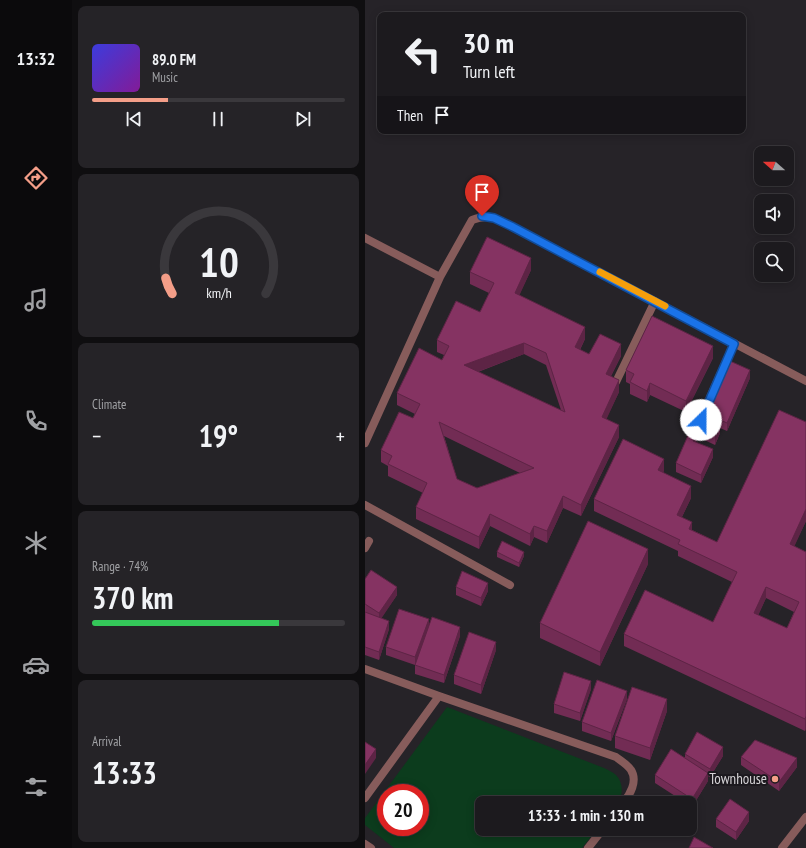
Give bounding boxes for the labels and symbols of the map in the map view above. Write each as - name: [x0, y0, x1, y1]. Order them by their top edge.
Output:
- north arrow: [754, 146, 794, 186]
- pin: [465, 175, 499, 216]
- position arrow: [680, 399, 722, 441]
- place label: Townhouse: [709, 769, 767, 788]
- marker: Townhouse: [770, 774, 780, 784]
- speed limit sign: 20: [377, 784, 429, 836]

